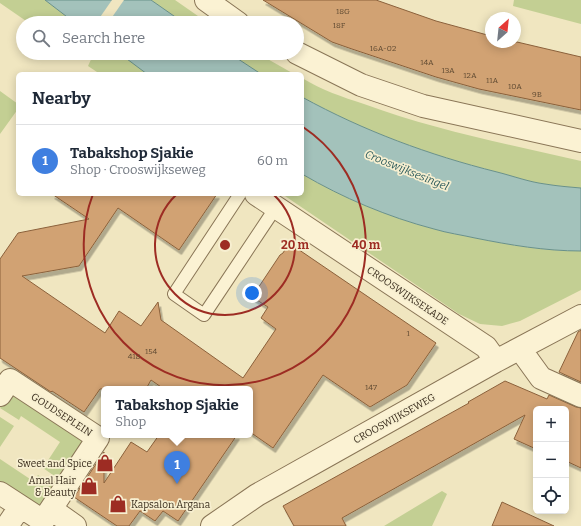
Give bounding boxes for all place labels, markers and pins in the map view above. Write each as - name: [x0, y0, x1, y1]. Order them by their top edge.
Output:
- centre of rings: [218, 238, 232, 252]
- pin: 1: [164, 451, 190, 484]
- shop icon: Sweet and Spice: [95, 453, 115, 473]
- place label: Sweet and Spice: [17, 458, 92, 470]
- place label: Amal Hair & Beauty: [29, 475, 77, 499]
- shop icon: Amal Hair & Beauty: [79, 476, 99, 496]
- shop icon: Kapsalon Argana: [108, 494, 128, 514]
- place label: Kapsalon Argana: [131, 499, 211, 511]

